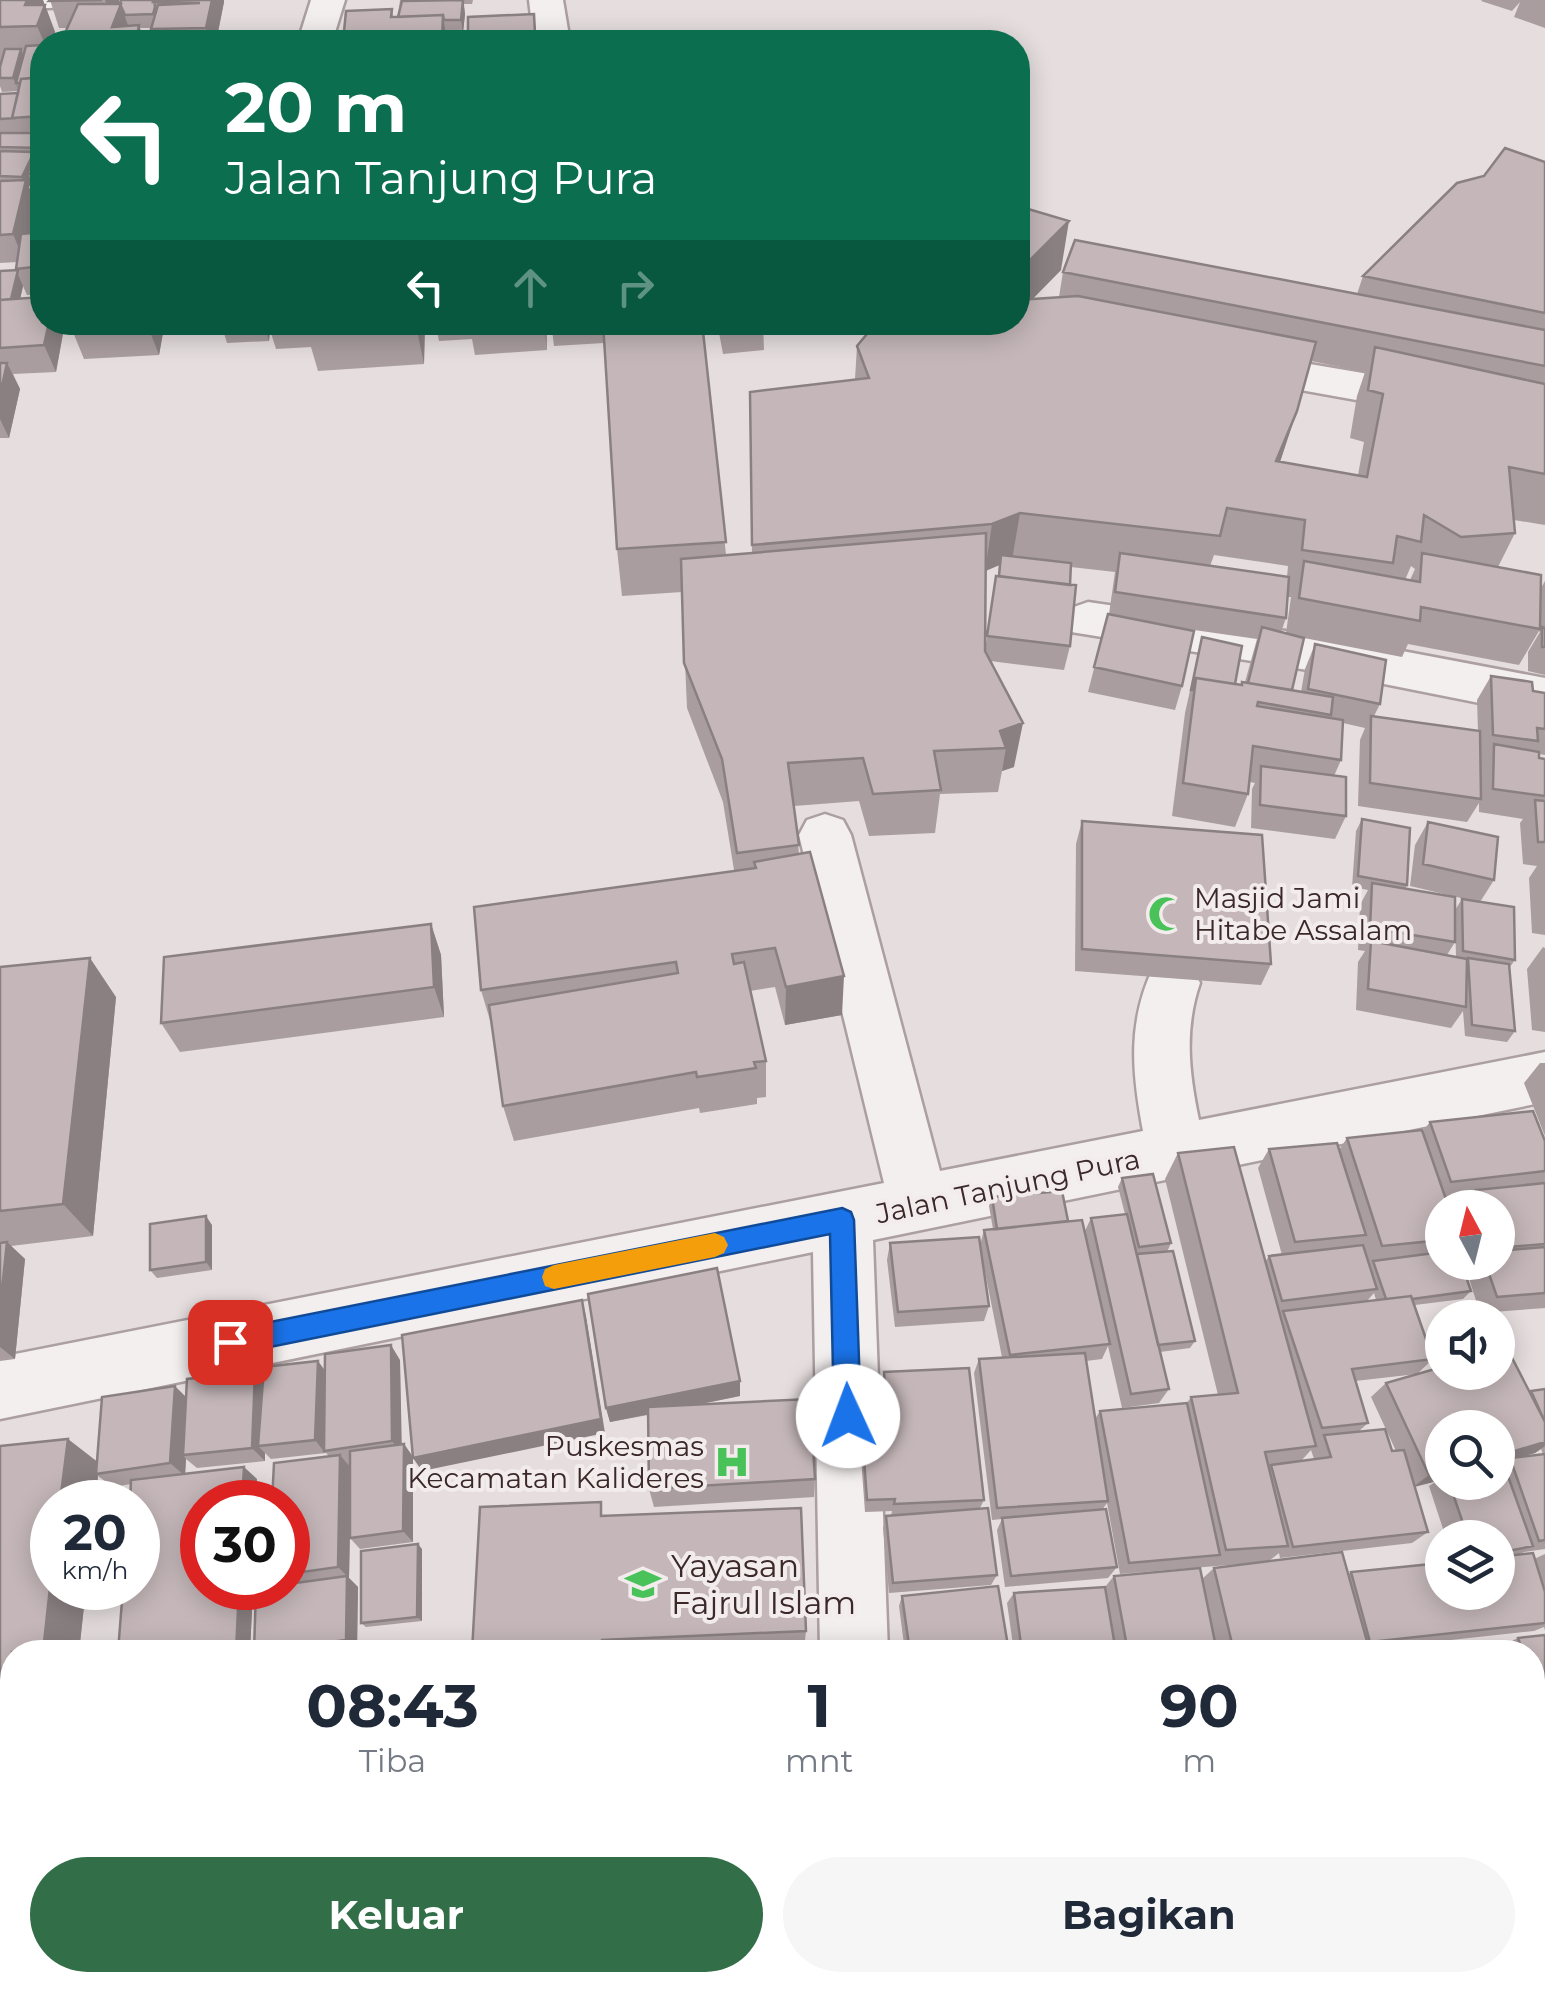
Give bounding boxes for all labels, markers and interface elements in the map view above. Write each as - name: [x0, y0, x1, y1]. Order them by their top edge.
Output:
- text: 20 m: [225, 64, 407, 150]
- icon: left: [60, 70, 190, 200]
- text: Jalan Tanjung Pura: [225, 150, 657, 205]
- icon: left: [398, 260, 453, 315]
- icon: ahead: [503, 260, 558, 315]
- icon: right: [608, 260, 663, 315]
- place label: Masjid Jami Hitabe Assalam: [1194, 881, 1412, 947]
- mosque icon: Masjid Jami Hitabe Assalam: [1147, 895, 1185, 933]
- street label: Jalan Tanjung Pura: [872, 1141, 1143, 1231]
- north arrow: [1425, 1190, 1515, 1280]
- map controls: [1425, 1190, 1515, 1610]
- pin: [188, 1300, 273, 1385]
- button: sound: [1425, 1300, 1515, 1390]
- icon: arrive: [203, 1315, 258, 1370]
- position arrow: [796, 1364, 900, 1468]
- button: search: [1425, 1410, 1515, 1500]
- place label: Puskesmas Kecamatan Kalideres: [407, 1429, 704, 1495]
- hospital icon: Puskesmas Kecamatan Kalideres: [713, 1443, 751, 1481]
- speed limit sign: 30: [180, 1480, 310, 1610]
- text: 20: [63, 1502, 127, 1563]
- button: layers: [1425, 1520, 1515, 1610]
- place label: Yayasan Fajrul Islam: [671, 1546, 856, 1622]
- text: km/h: [62, 1555, 128, 1585]
- school or university icon: Yayasan Fajrul Islam: [624, 1565, 662, 1603]
- text: 08:43: [306, 1669, 479, 1742]
- text: 1: [807, 1669, 831, 1742]
- text: 90: [1160, 1669, 1239, 1742]
- text: Tiba: [359, 1741, 426, 1780]
- text: mnt: [785, 1741, 854, 1780]
- text: m: [1182, 1741, 1216, 1780]
- button: Keluar: [30, 1857, 763, 1972]
- button: Bagikan: [783, 1857, 1515, 1972]

